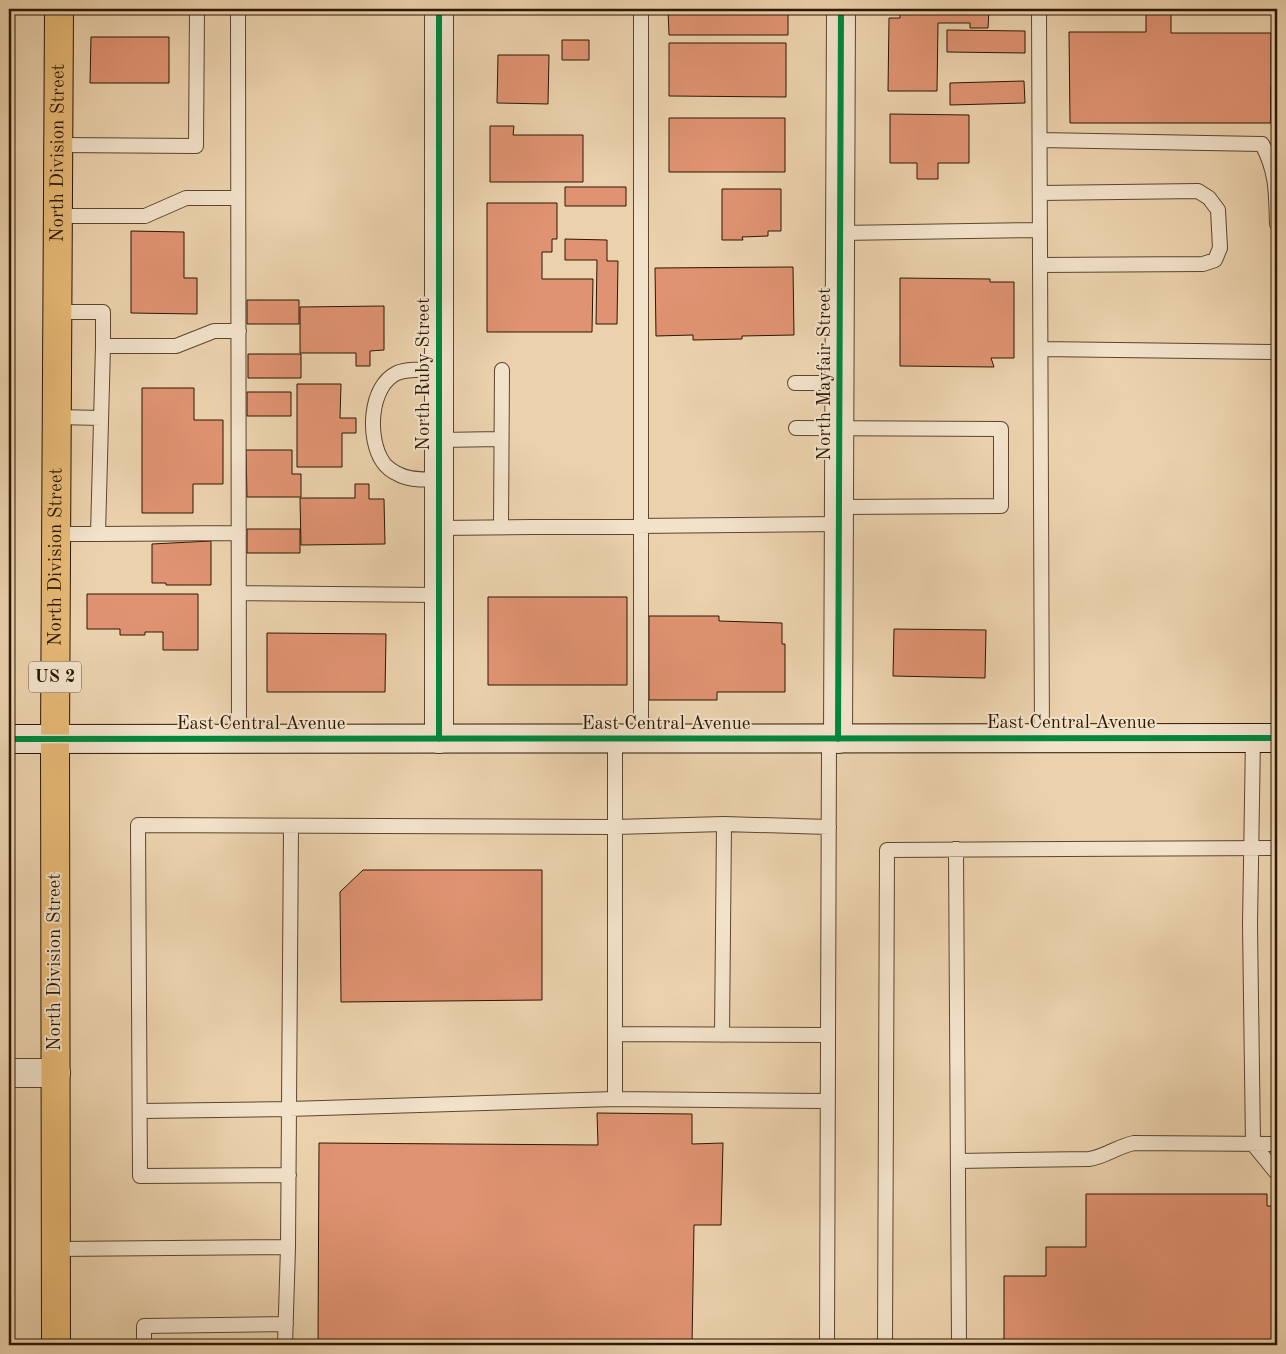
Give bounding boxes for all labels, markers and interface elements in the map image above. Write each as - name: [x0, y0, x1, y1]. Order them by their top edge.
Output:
- street label: North Division Street: [48, 64, 68, 242]
- street label: North Mayfair Street: [816, 287, 835, 461]
- street label: North Ruby Street: [415, 297, 434, 451]
- street label: North Division Street: [46, 468, 66, 646]
- road number: US 2: [29, 662, 81, 692]
- street label: East Central Avenue: [986, 714, 1156, 733]
- street label: East Central Avenue: [176, 715, 346, 734]
- street label: East Central Avenue: [581, 715, 751, 734]
- street label: North Division Street: [46, 873, 65, 1051]

